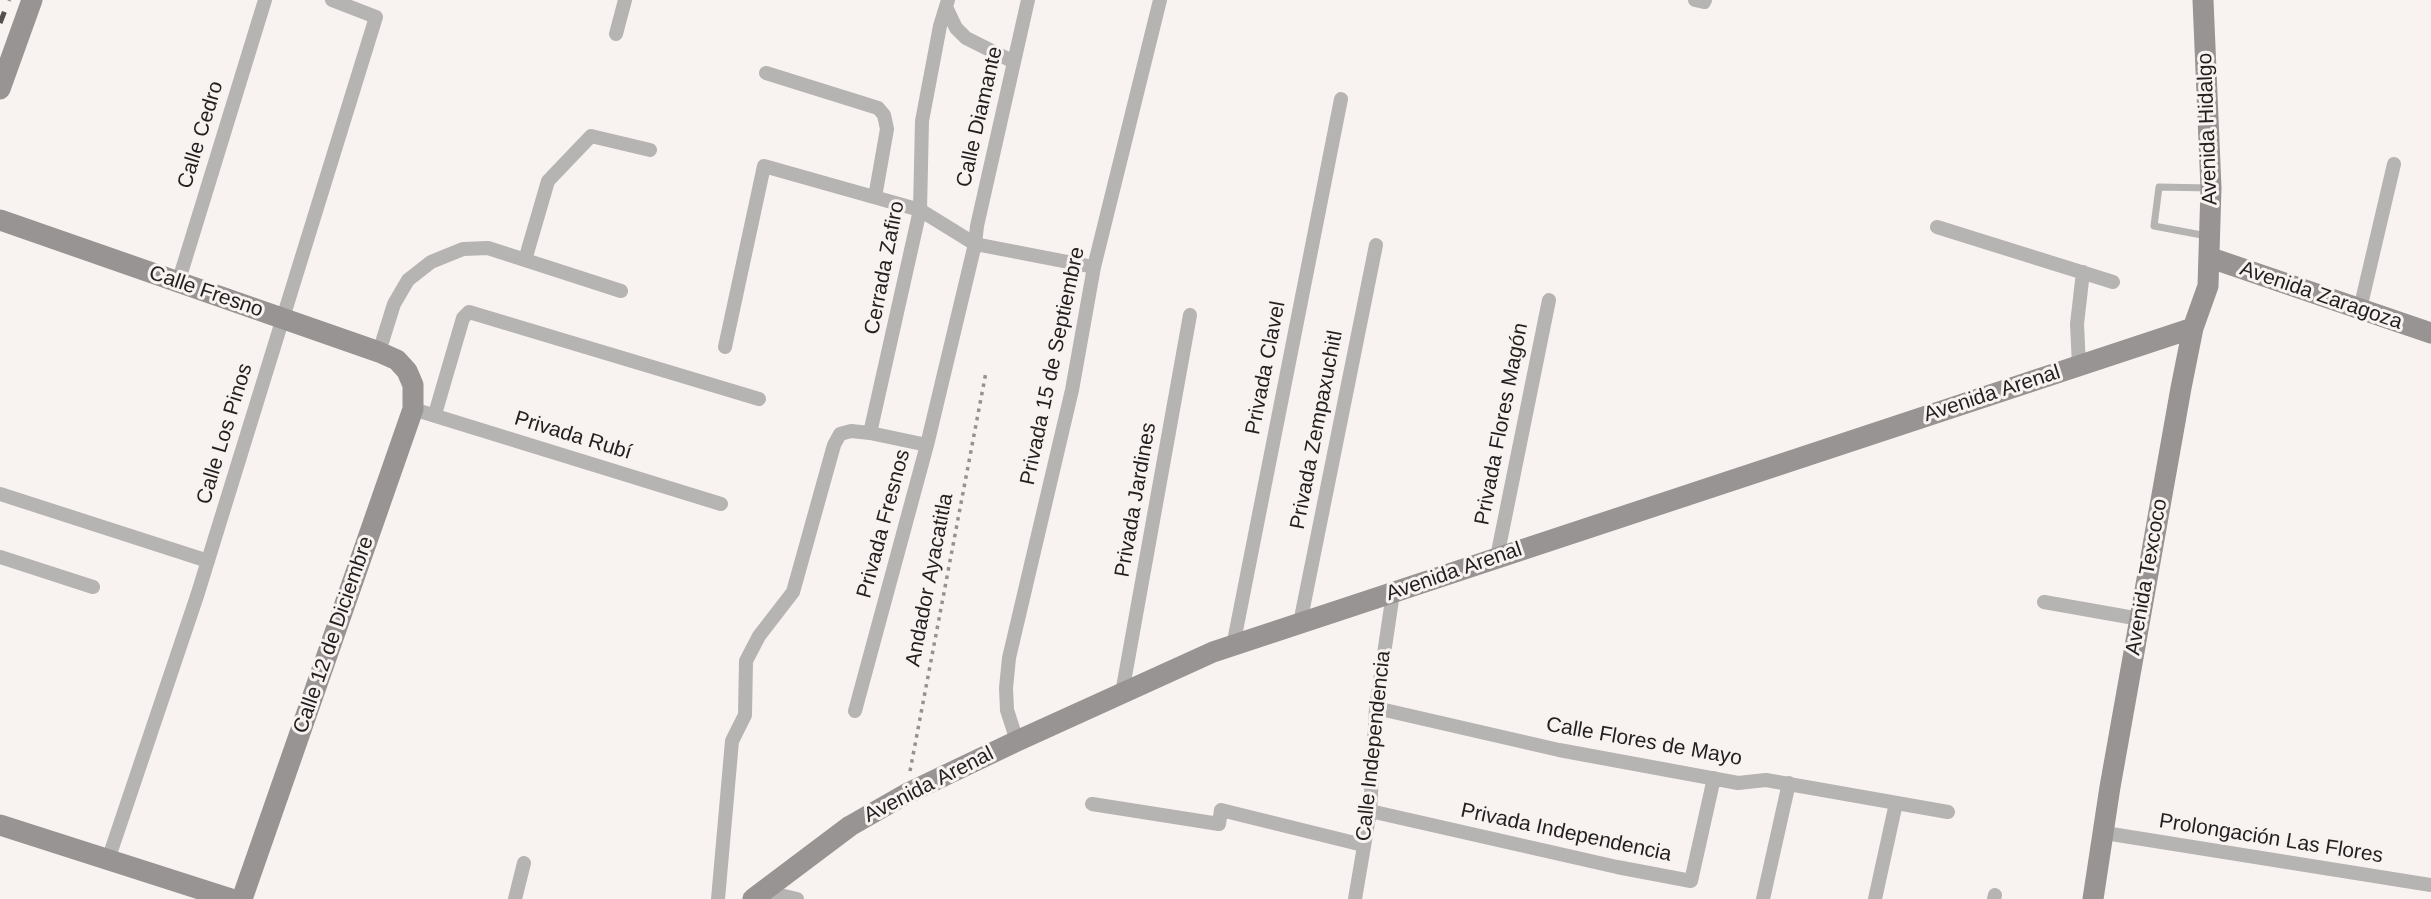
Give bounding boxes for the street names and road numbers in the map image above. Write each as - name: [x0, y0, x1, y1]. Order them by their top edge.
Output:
- street label: Calle Diamante: [952, 44, 1008, 190]
- street label: Avenida Hidalgo: [2193, 52, 2223, 206]
- street label: Calle Cedro: [173, 78, 229, 192]
- street label: Cerrada Zafiro: [860, 199, 910, 337]
- street label: Privada 15 de Septiembre: [1015, 245, 1091, 487]
- street label: Avenida Zaragoza: [2236, 256, 2406, 336]
- street label: Calle Fresno: [146, 261, 266, 323]
- street label: Privada Clavel: [1241, 299, 1291, 437]
- street label: Privada Flores Magón: [1470, 321, 1534, 527]
- street label: Privada Zempaxuchitl: [1285, 328, 1349, 532]
- street label: Avenida Arenal: [1921, 360, 2063, 428]
- street label: Calle Los Pinos: [192, 361, 258, 507]
- street label: Privada Rubí: [511, 406, 635, 466]
- street label: Privada Jardines: [1110, 421, 1162, 579]
- street label: Privada Fresnos: [852, 447, 916, 601]
- street label: Andador Ayacatitla: [901, 491, 959, 669]
- street label: Avenida Texcoco: [2121, 497, 2173, 657]
- street label: Calle 12 de Diciembre: [288, 533, 380, 737]
- street label: Avenida Arenal: [1383, 537, 1525, 607]
- street label: Calle Independencia: [1351, 649, 1397, 843]
- street label: Calle Flores de Mayo: [1544, 712, 1744, 772]
- street label: Avenida Arenal: [860, 742, 998, 828]
- street label: Privada Independencia: [1458, 798, 1674, 868]
- street label: Prolongación Las Flores: [2157, 809, 2385, 869]

